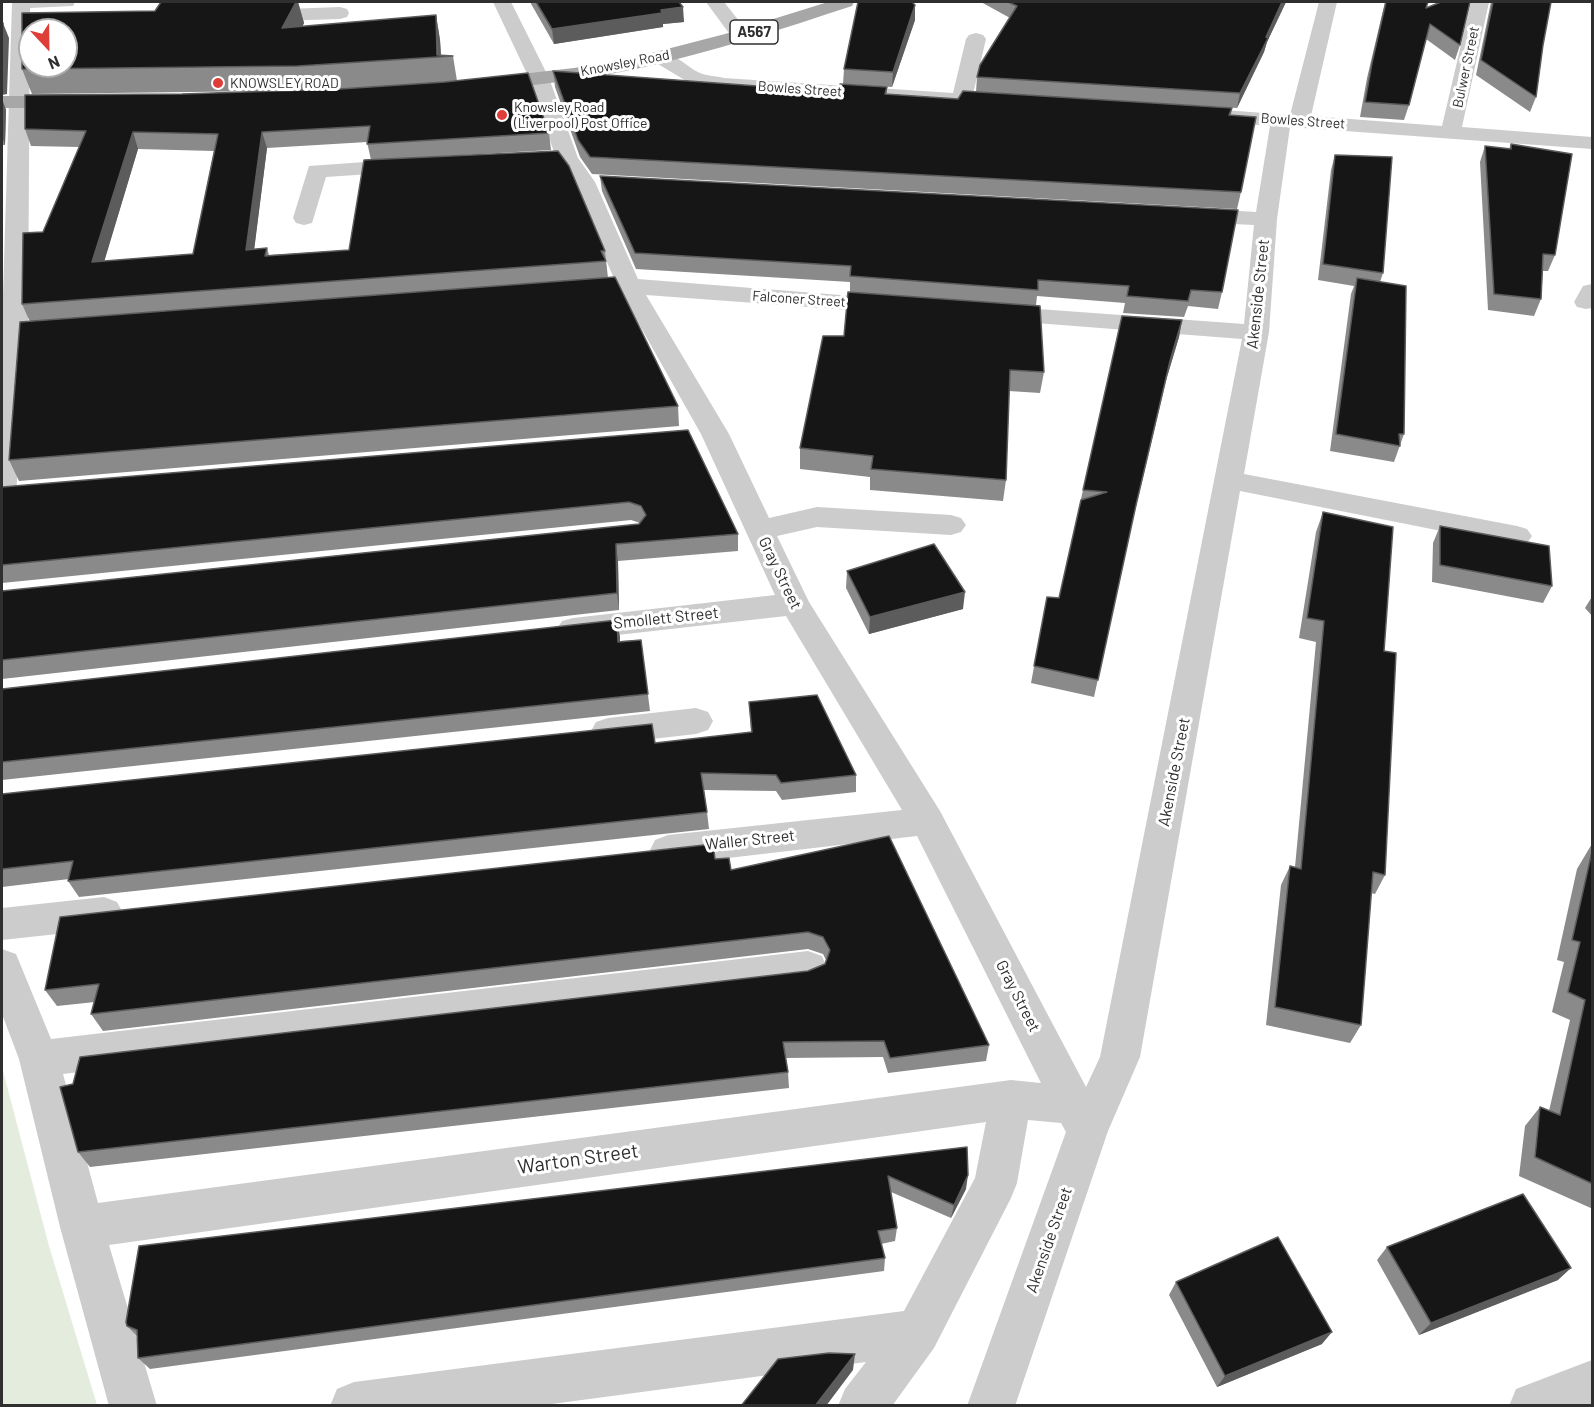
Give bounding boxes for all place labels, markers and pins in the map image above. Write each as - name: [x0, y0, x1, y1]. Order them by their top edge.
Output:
- place label: KNOWSLEY ROAD: [230, 75, 339, 91]
- marker: KNOWSLEY ROAD: [211, 76, 225, 90]
- place label: Knowsley Road (Liverpool) Post Office: [514, 99, 648, 132]
- marker: Knowsley Road (Liverpool) Post Office: [495, 108, 509, 122]

